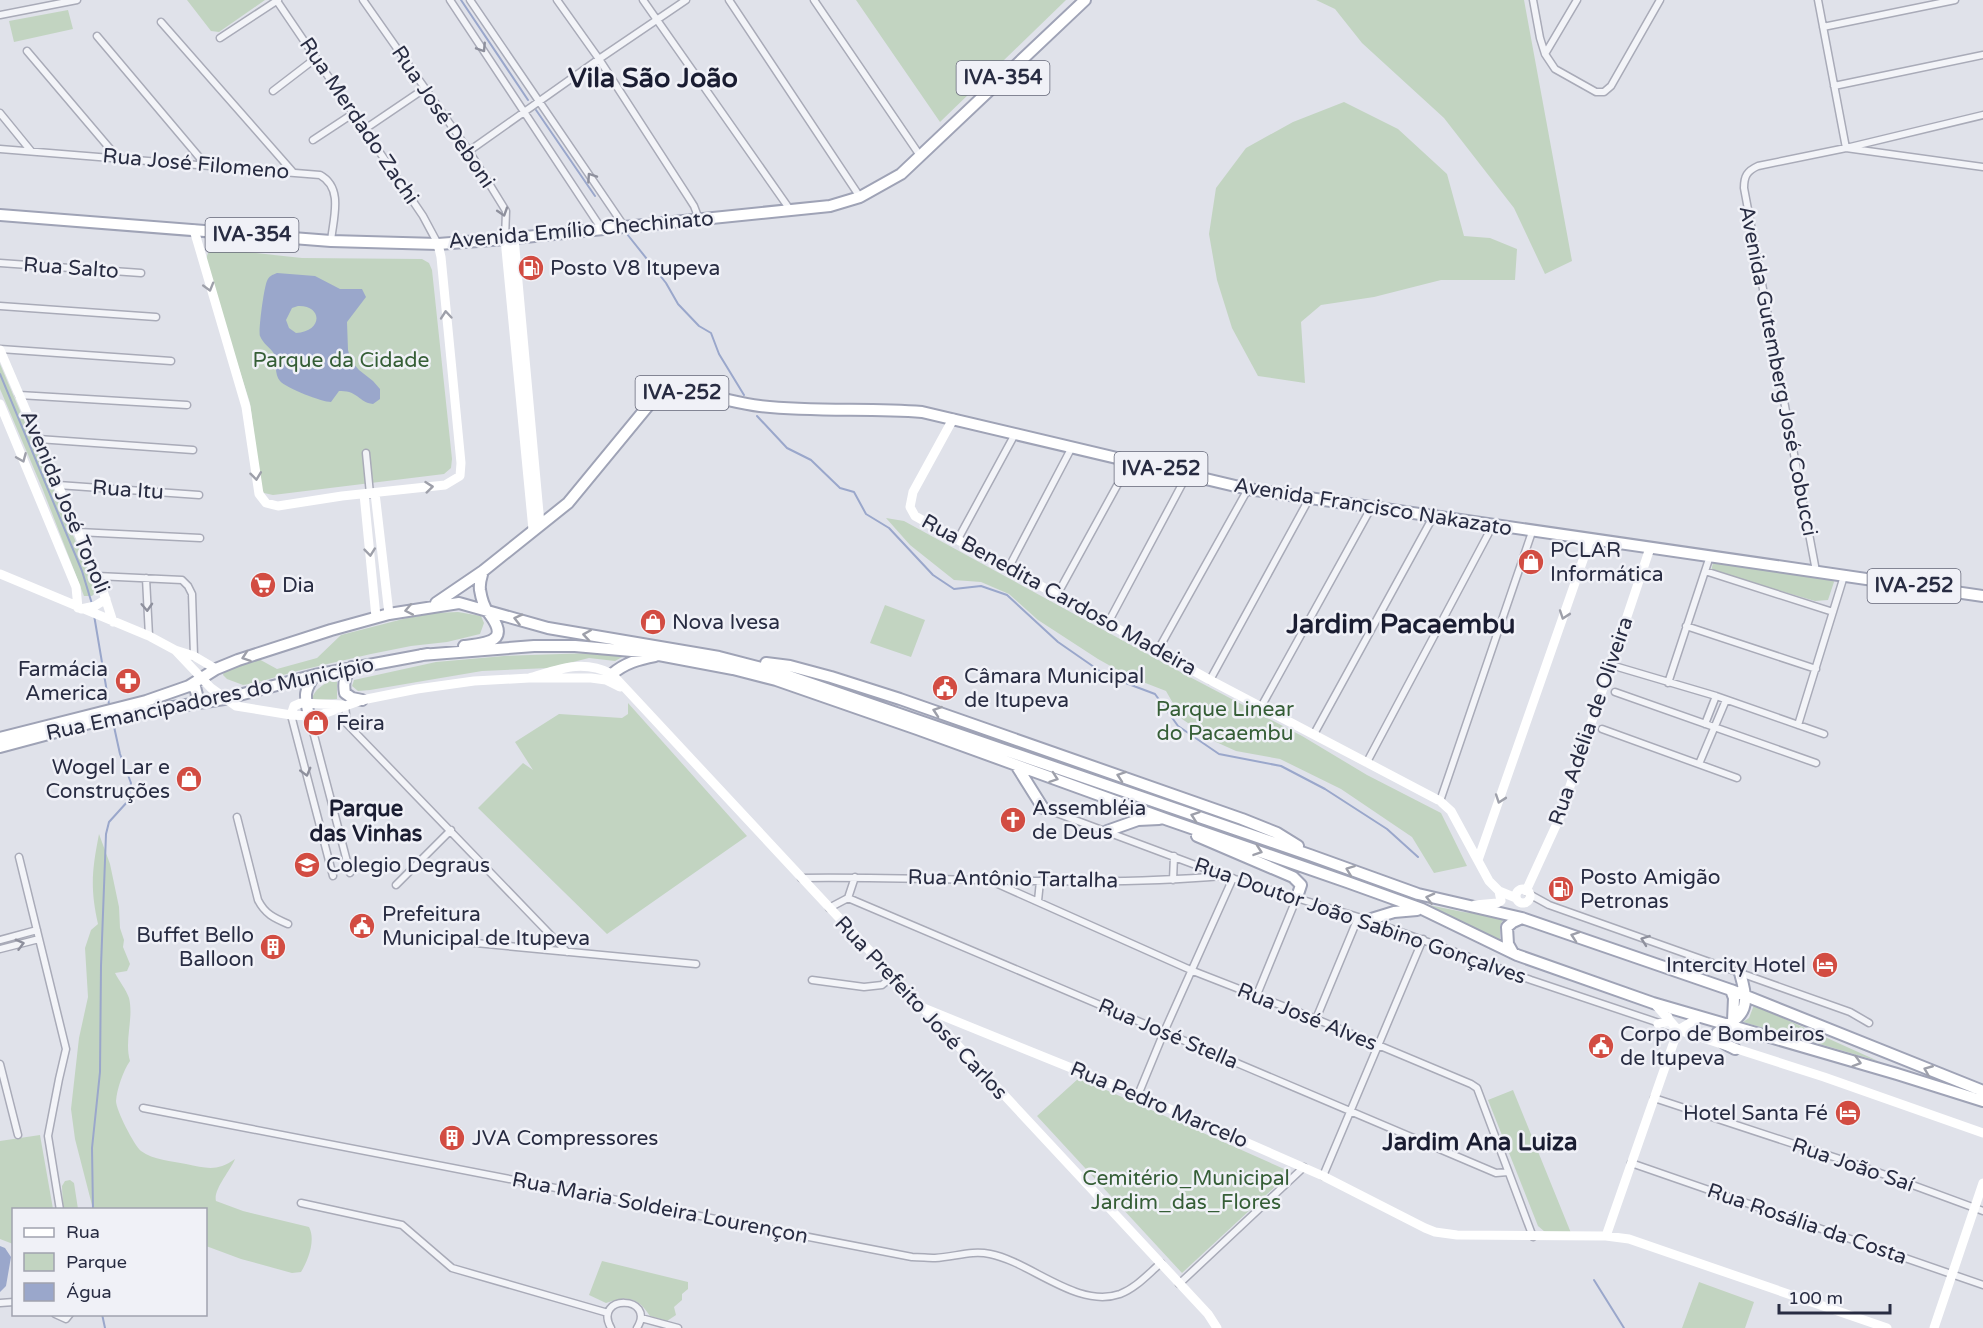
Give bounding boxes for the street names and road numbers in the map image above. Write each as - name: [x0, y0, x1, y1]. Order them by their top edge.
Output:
- street label: Rua Merdado Zachi: [294, 33, 424, 209]
- street label: Rua José Deboni: [386, 41, 500, 193]
- road number: IVA-354: [956, 61, 1050, 95]
- street label: Rua José Filomeno: [102, 143, 290, 185]
- street label: Avenida Gutemberg José Cobucci: [1734, 204, 1822, 538]
- street label: Avenida Emílio Chechinato: [447, 206, 715, 254]
- road number: IVA-354: [206, 218, 298, 252]
- street label: Rua Salto: [22, 252, 120, 284]
- road number: IVA-252: [636, 376, 728, 410]
- street label: Avenida José Tonoli: [15, 407, 115, 597]
- road number: IVA-252: [1114, 452, 1208, 486]
- street label: Avenida Francisco Nakazato: [1232, 473, 1514, 541]
- street label: Rua Itu: [91, 475, 165, 505]
- street label: Rua Benedita Cardoso Madeira: [917, 509, 1201, 681]
- road number: IVA-252: [1868, 569, 1960, 603]
- street label: Rua Adélia de Oliveira: [1544, 613, 1638, 829]
- street label: Rua Emancipadores do Município: [44, 652, 376, 746]
- street label: Rua Doutor João Sabino Gonçalves: [1191, 852, 1529, 990]
- street label: Rua Antônio Tartalha: [908, 865, 1118, 893]
- street label: Rua Prefeito José Carlos: [829, 911, 1013, 1105]
- street label: Rua José Alves: [1233, 978, 1381, 1056]
- street label: Rua José Stella: [1094, 993, 1242, 1075]
- street label: Rua Pedro Marcelo: [1066, 1056, 1252, 1154]
- street label: Rua João Saí: [1789, 1132, 1917, 1198]
- street label: Rua Maria Soldeira Lourençon: [510, 1167, 810, 1249]
- street label: Rua Rosália da Costa: [1704, 1178, 1910, 1270]

